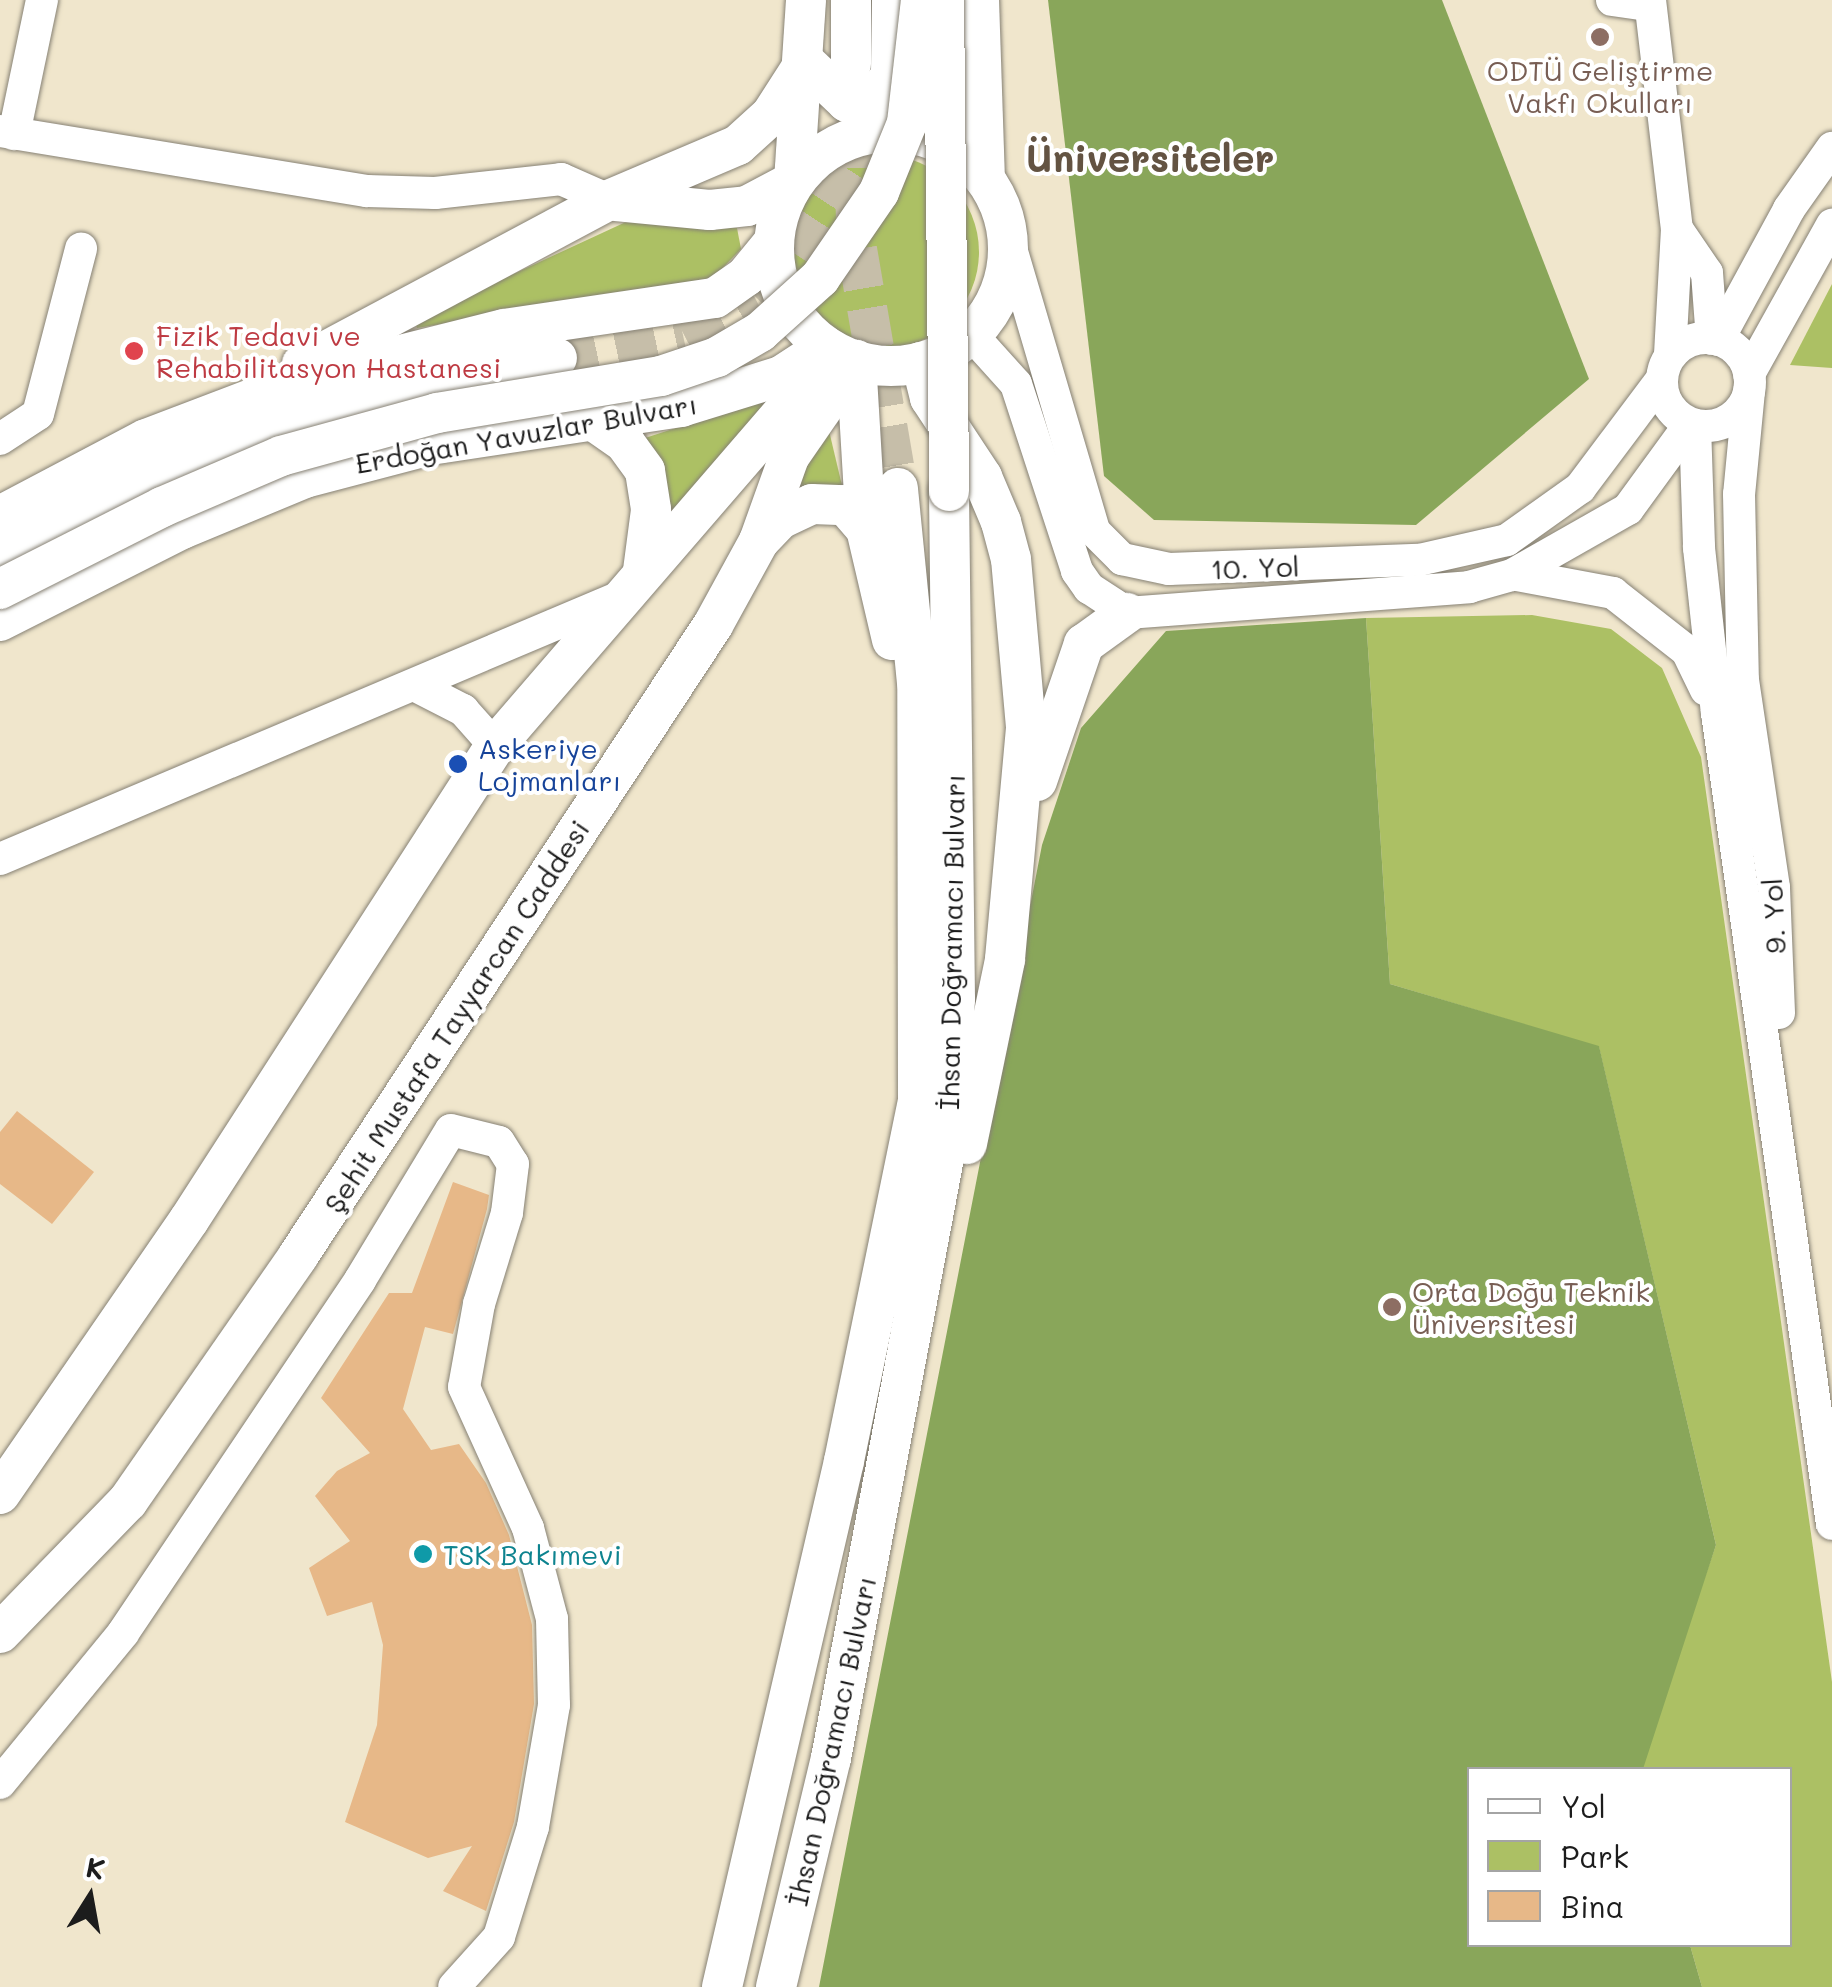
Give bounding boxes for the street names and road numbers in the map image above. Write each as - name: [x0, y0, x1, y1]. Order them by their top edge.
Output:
- street label: Erdoğan Yavuzlar Bulvarı: [353, 386, 699, 480]
- street label: 10. Yol: [1210, 549, 1300, 585]
- street label: İhsan Doğramacı Bulvarı: [931, 774, 971, 1110]
- street label: Şehit Mustafa Tayyarcan Caddesi: [316, 813, 596, 1219]
- street label: 9. Yol: [1754, 877, 1792, 955]
- street label: İhsan Doğramacı Bulvarı: [780, 1573, 882, 1909]

